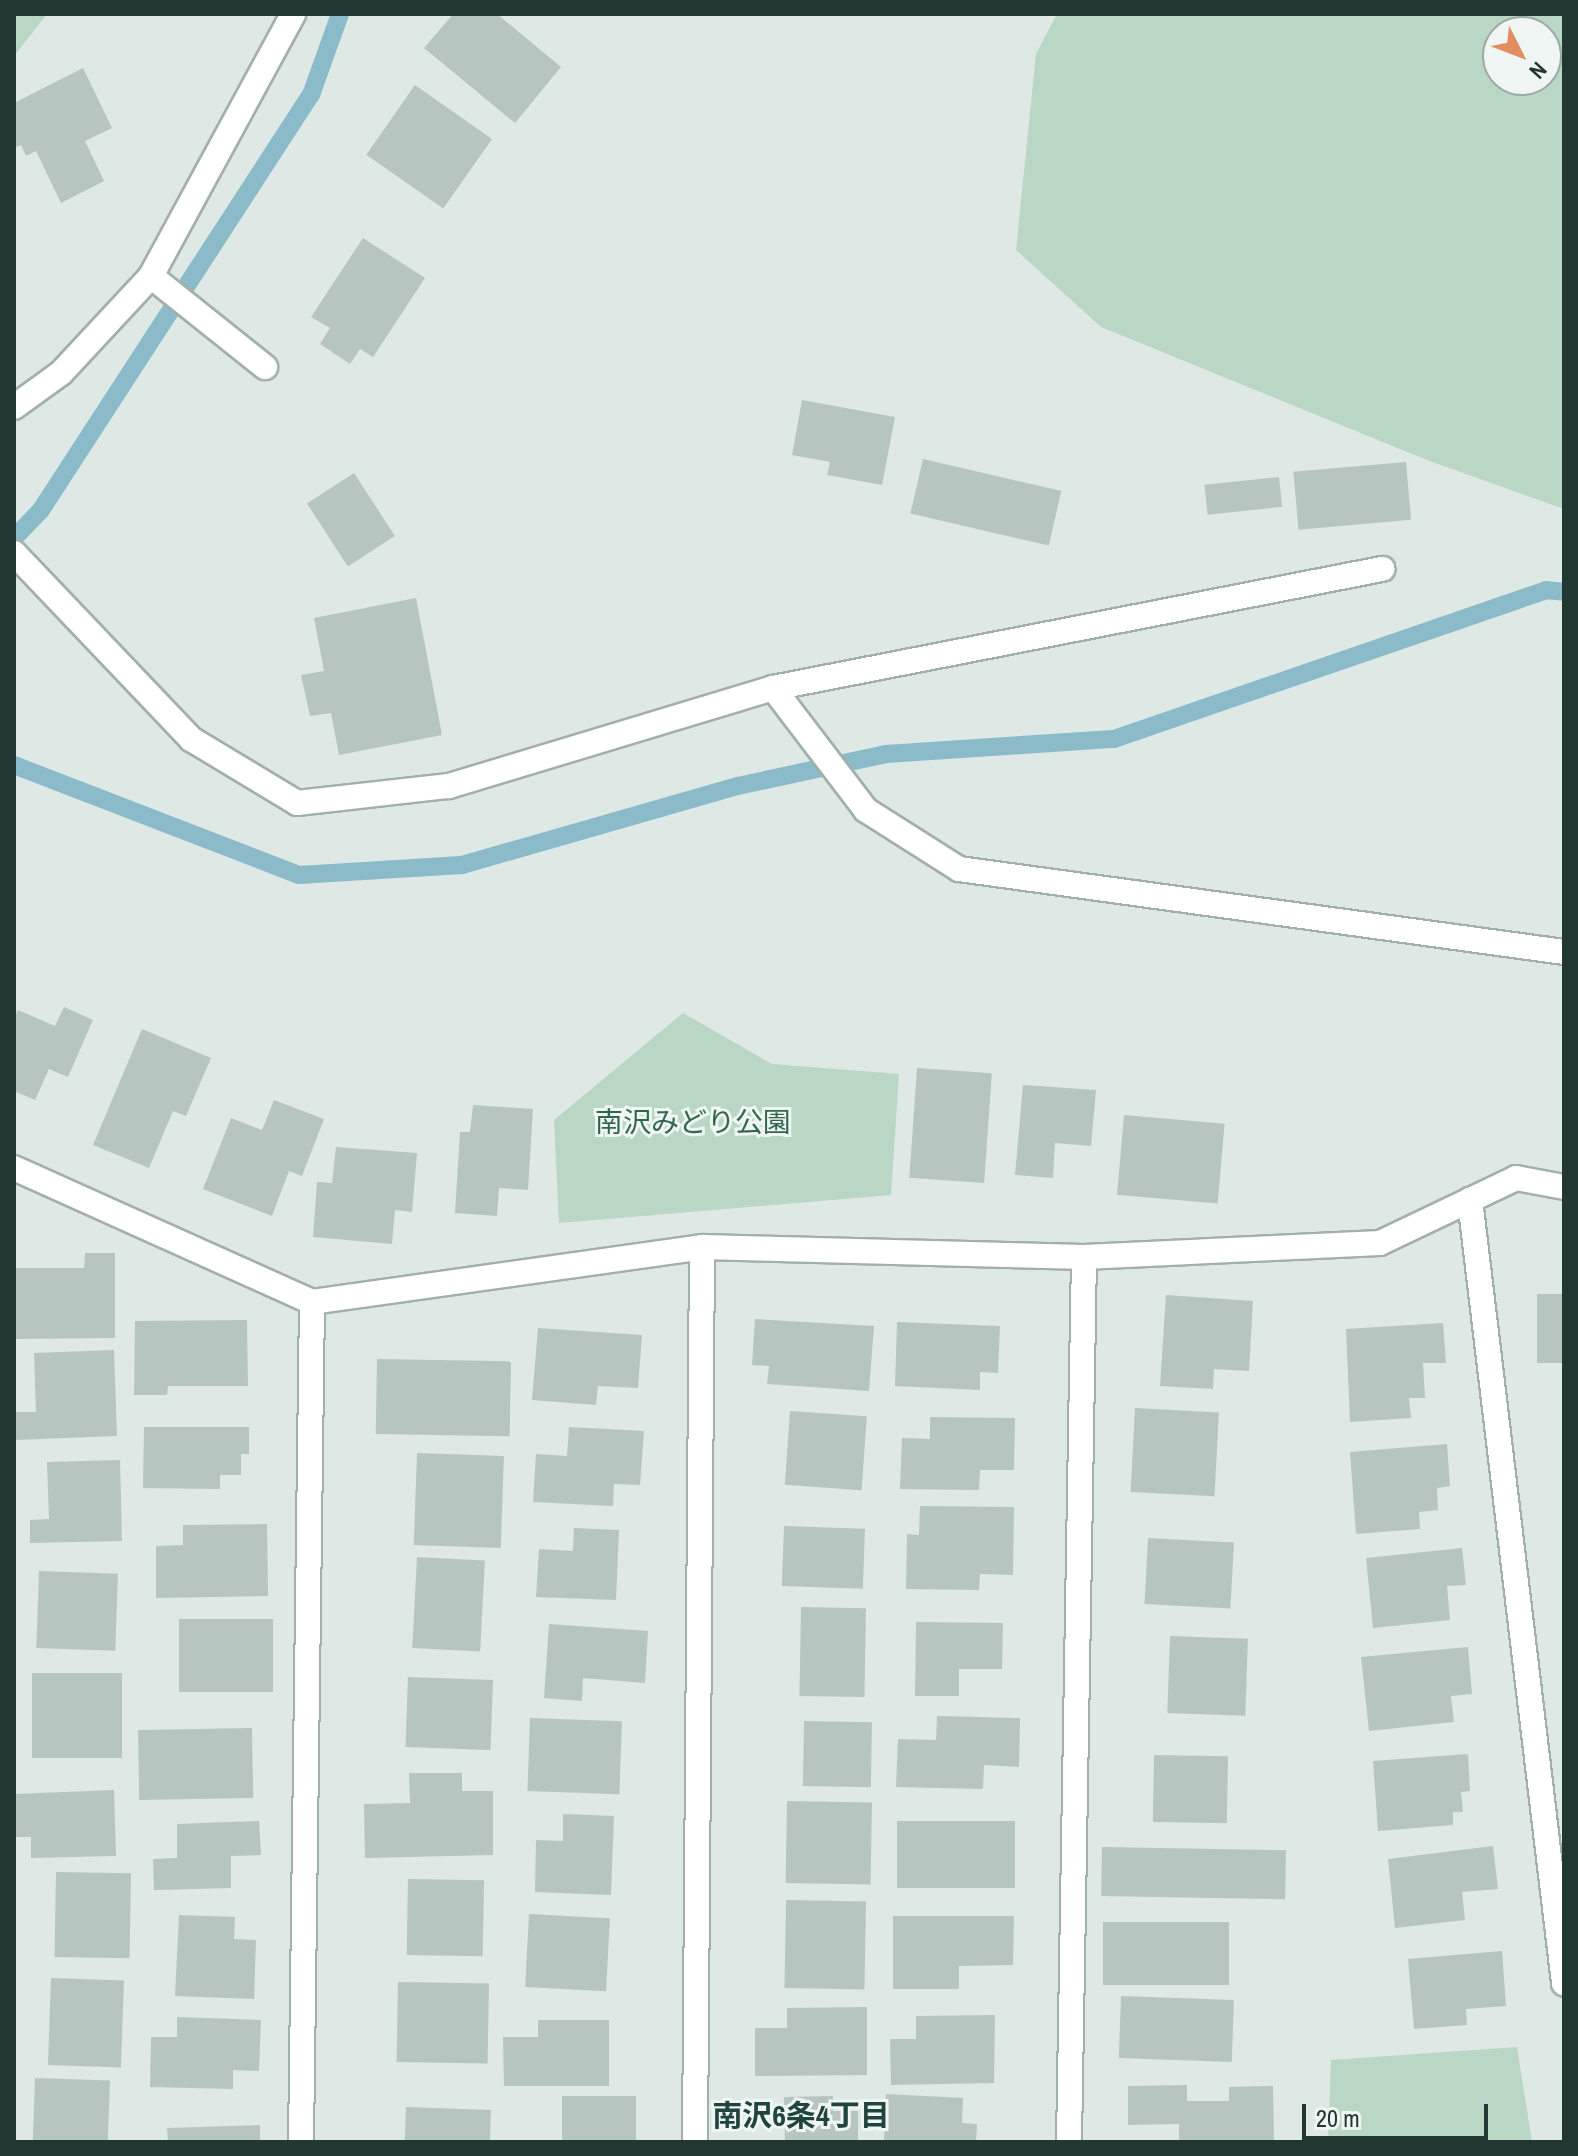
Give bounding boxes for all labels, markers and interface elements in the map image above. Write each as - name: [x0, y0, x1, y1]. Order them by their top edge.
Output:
- north arrow: [1482, 16, 1562, 96]
- text: N: [1523, 56, 1554, 86]
- park label: 南沢みどり公園: [595, 1105, 791, 1139]
- scale bar: [1306, 2088, 1492, 2138]
- district label: 南沢6条4丁目: [712, 2097, 890, 2133]
- text: 20 m: [1316, 2102, 1360, 2134]

